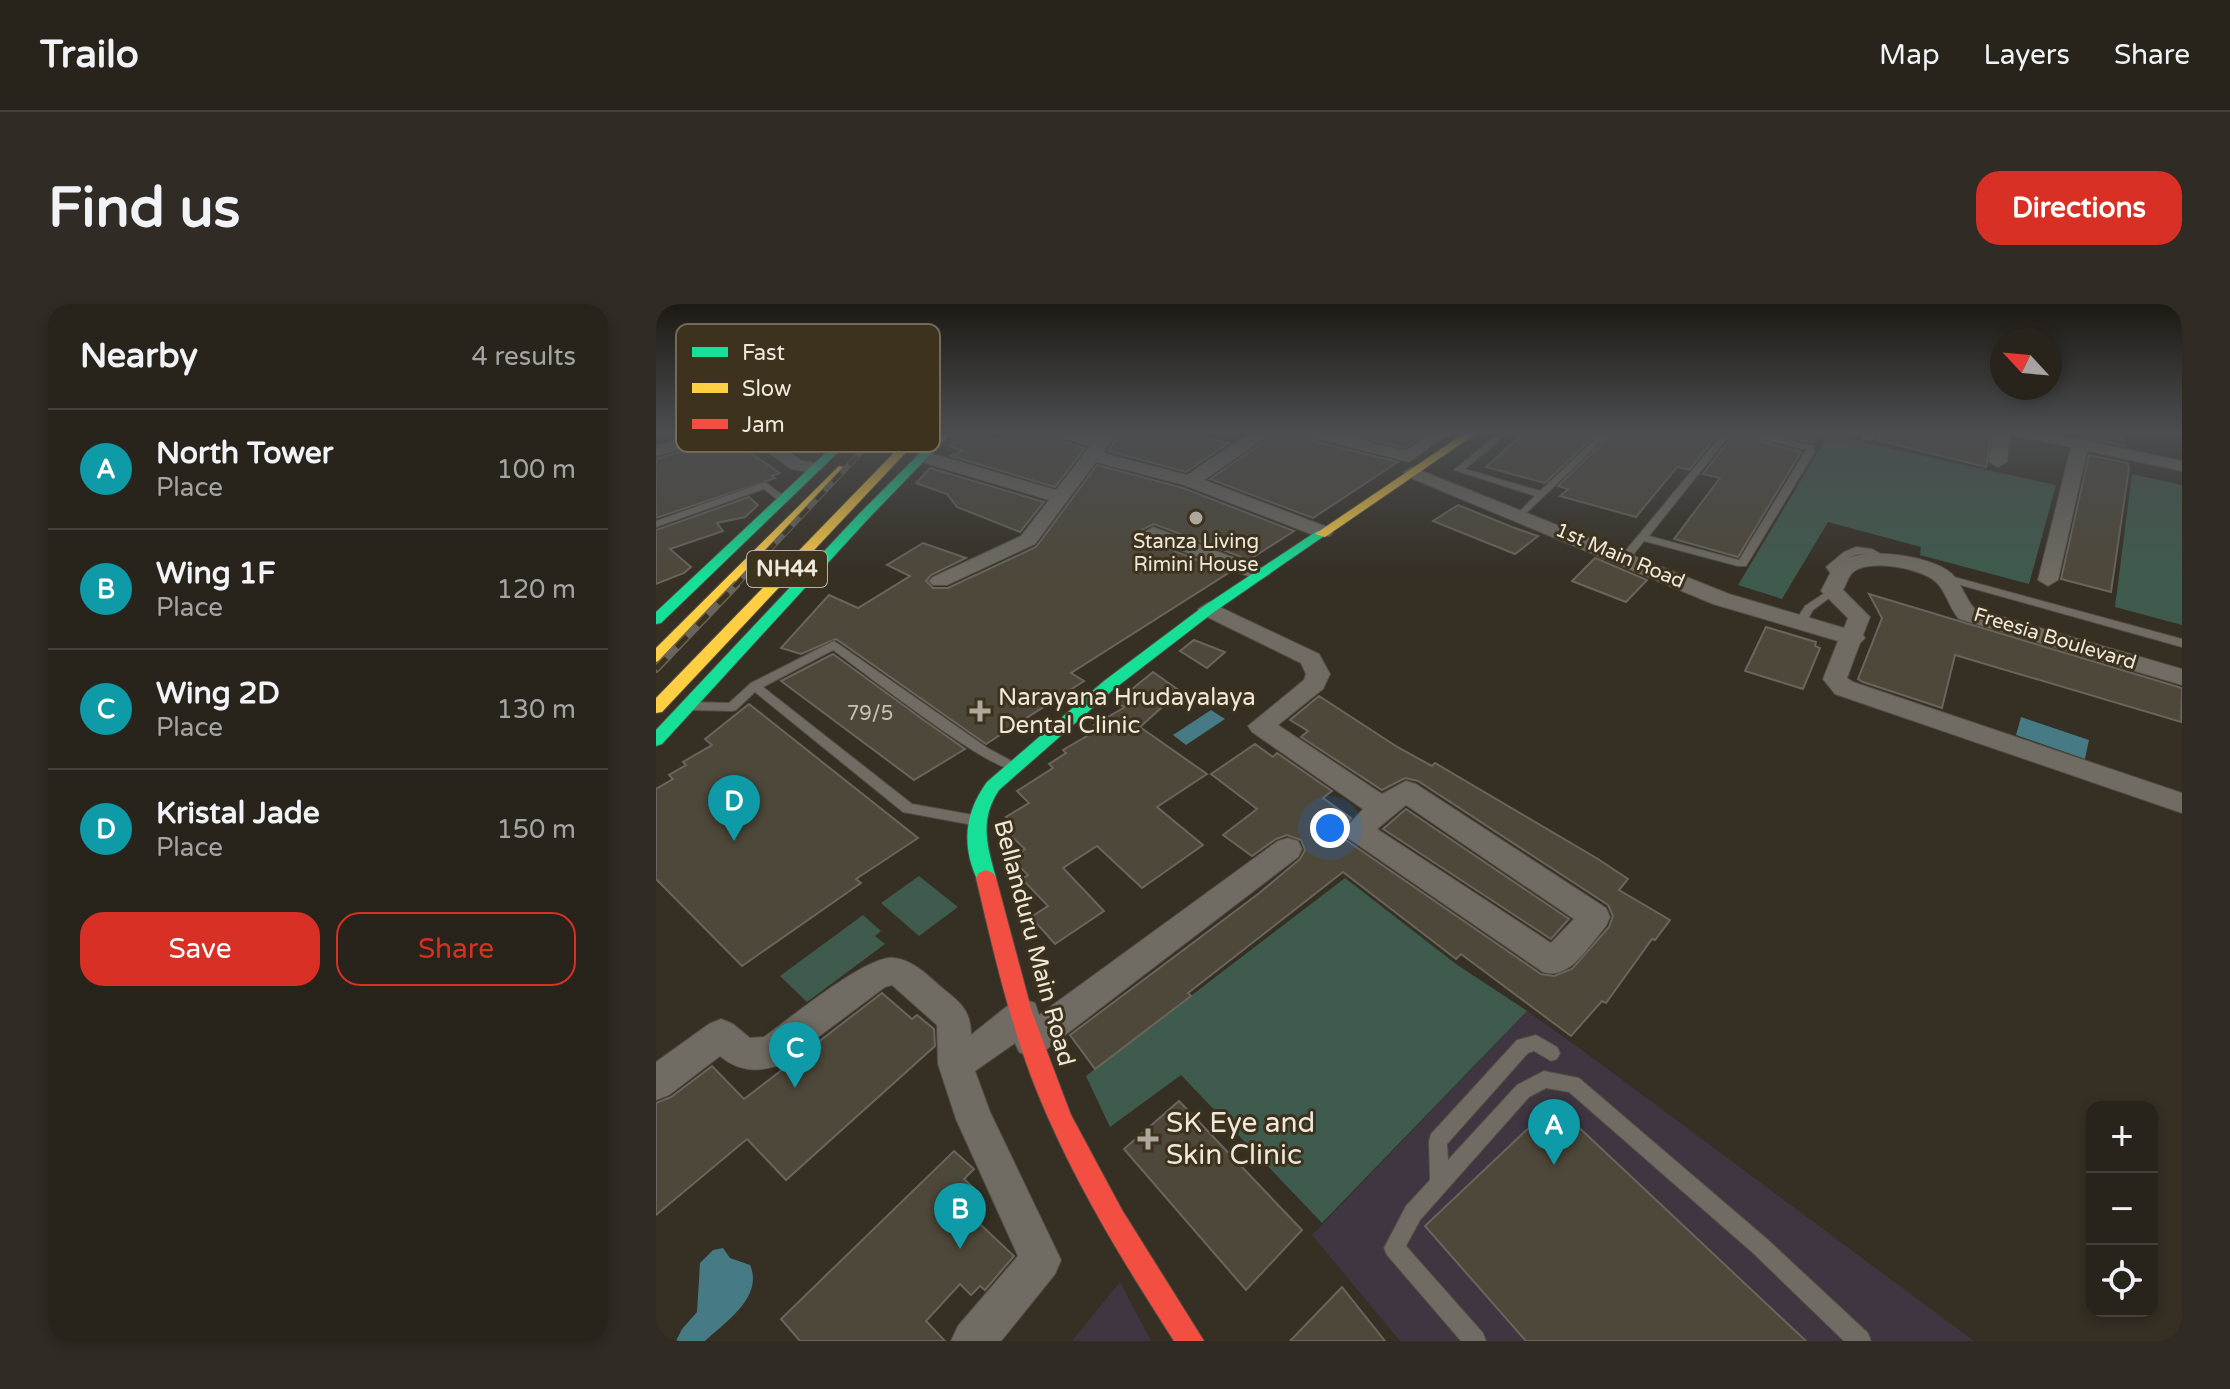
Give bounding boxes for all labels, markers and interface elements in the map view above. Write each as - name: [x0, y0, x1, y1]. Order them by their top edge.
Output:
- text: Trailo: [40, 32, 139, 78]
- text: Map: [1879, 38, 1940, 72]
- text: Layers: [1984, 38, 2070, 72]
- text: Share: [2114, 38, 2190, 72]
- button: Directions: [1976, 171, 2182, 245]
- text: Find us: [48, 175, 240, 242]
- legend: [676, 324, 940, 452]
- north arrow: [1990, 328, 2062, 400]
- text: Nearby: [80, 336, 198, 377]
- text: Fast: [742, 340, 785, 366]
- text: 4 results: [471, 341, 576, 372]
- text: Slow: [742, 376, 792, 402]
- text: Jam: [742, 412, 785, 438]
- text: North Tower: [156, 435, 333, 472]
- text: A: [96, 454, 116, 485]
- text: 100 m: [496, 454, 576, 485]
- text: Place: [156, 472, 223, 503]
- marker: Stanza Living Rimini House: [1187, 509, 1205, 527]
- street label: 1st Main Road: [1552, 518, 1688, 594]
- place label: Stanza Living Rimini House: [1133, 530, 1259, 577]
- road number: NH44: [747, 551, 827, 587]
- text: Wing 1F: [156, 555, 276, 592]
- text: B: [97, 574, 115, 605]
- text: 120 m: [496, 574, 576, 605]
- text: Place: [156, 592, 223, 623]
- street label: Freesia Boulevard: [1971, 603, 2139, 675]
- text: Wing 2D: [156, 675, 280, 712]
- place label: Narayana Hrudayalaya Dental Clinic: [998, 683, 1256, 740]
- text: C: [97, 694, 115, 725]
- text: 130 m: [496, 694, 576, 725]
- marker: Narayana Hrudayalaya Dental Clinic: [969, 700, 991, 722]
- house number: 79/5: [847, 702, 893, 726]
- text: Place: [156, 712, 223, 743]
- pin: D: [708, 775, 760, 841]
- text: Kristal Jade: [156, 795, 320, 832]
- your location: [1310, 808, 1350, 848]
- text: D: [96, 814, 116, 845]
- text: 150 m: [496, 814, 576, 845]
- street label: Bellanduru Main Road: [987, 817, 1081, 1069]
- text: Place: [156, 832, 223, 863]
- button: Save: [80, 912, 320, 986]
- button: Share: [336, 912, 576, 986]
- pin: C: [769, 1022, 821, 1088]
- pin: A: [1528, 1099, 1580, 1165]
- map controls: [2086, 1101, 2158, 1317]
- button: +: [2086, 1101, 2158, 1173]
- place label: SK Eye and Skin Clinic: [1166, 1106, 1315, 1172]
- marker: SK Eye and Skin Clinic: [1137, 1128, 1159, 1150]
- button: −: [2086, 1173, 2158, 1245]
- pin: B: [934, 1183, 986, 1249]
- button: locate: [2086, 1245, 2158, 1317]

